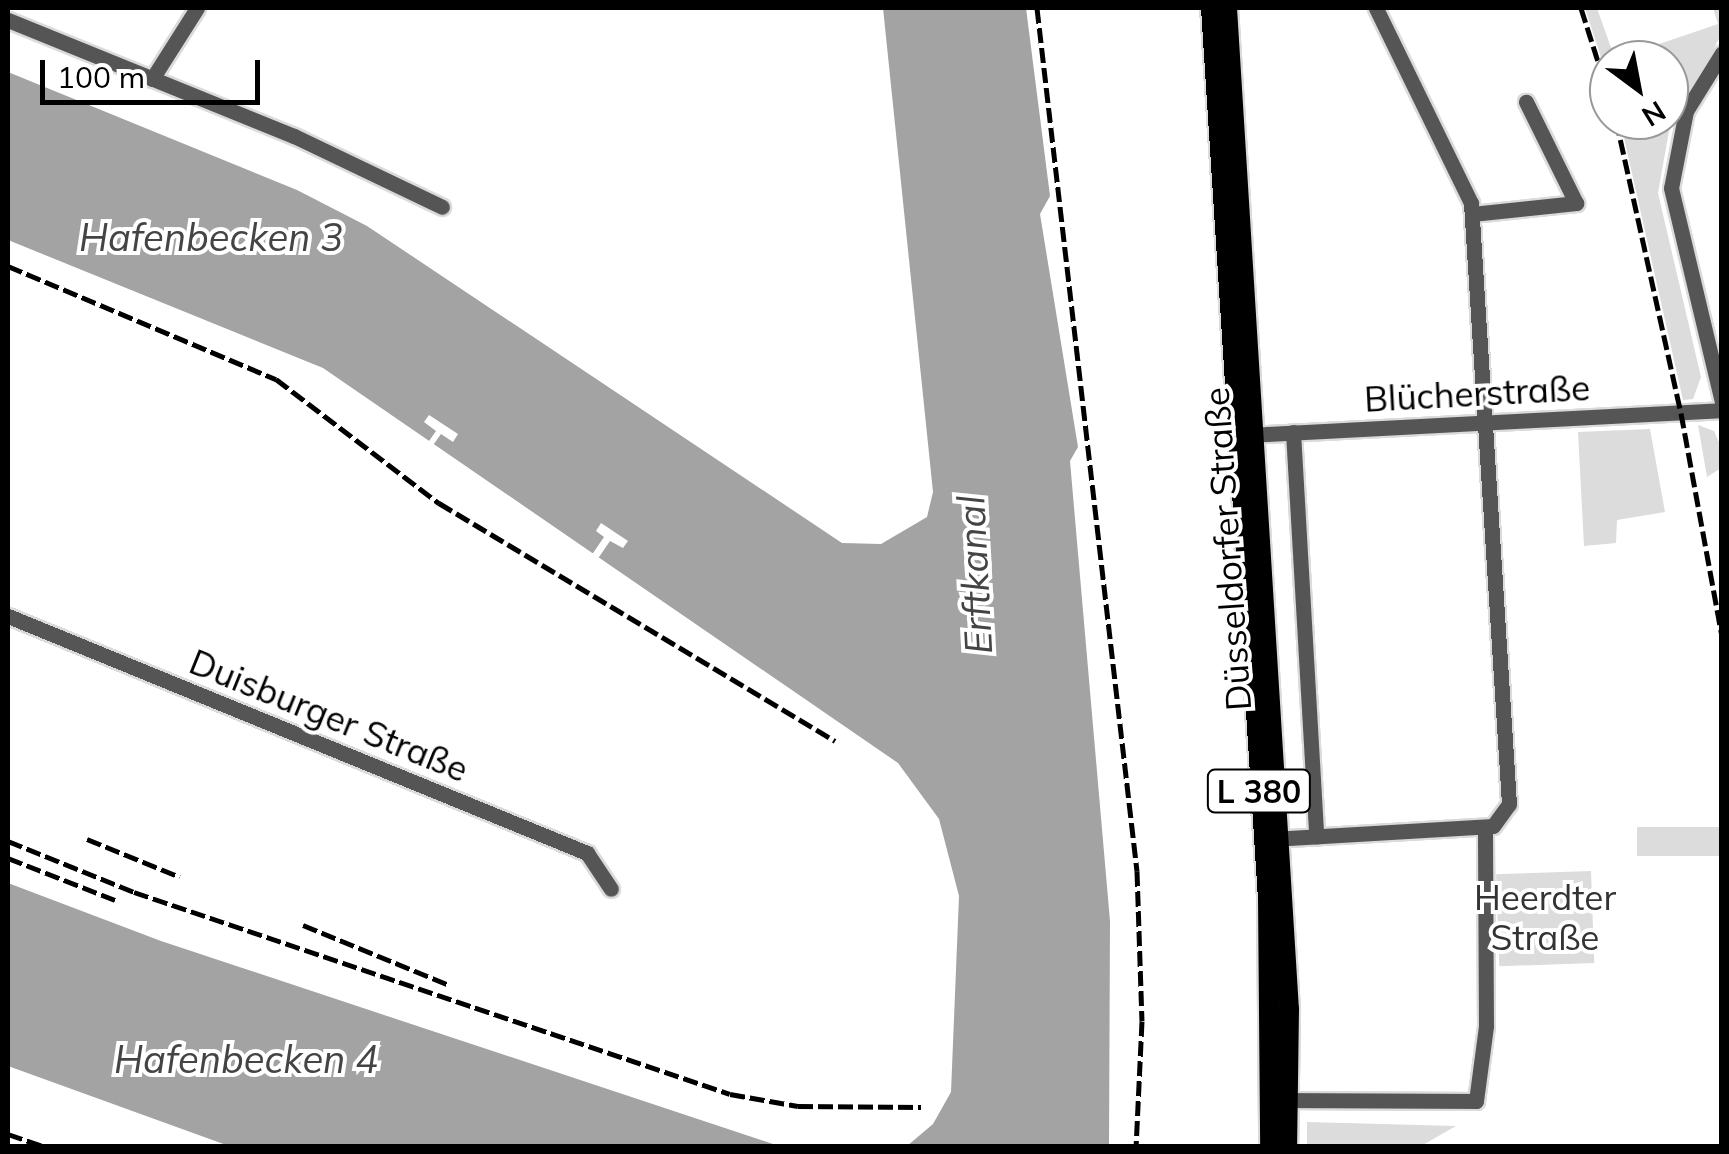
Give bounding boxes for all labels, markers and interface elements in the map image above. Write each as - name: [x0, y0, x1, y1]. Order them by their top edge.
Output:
- scale bar: [45, 40, 265, 102]
- north arrow: [1589, 40, 1689, 140]
- text: 100 m: [57, 58, 145, 96]
- text: N: [1636, 94, 1672, 135]
- water label: Hafenbecken 3: [79, 215, 343, 261]
- street label: Blücherstraße: [1363, 366, 1591, 420]
- street label: Düsseldorfer Straße: [1195, 386, 1259, 712]
- water label: Erftkanal: [948, 495, 1002, 655]
- street label: Duisburger Straße: [184, 640, 474, 790]
- road number: L 380: [1206, 764, 1312, 818]
- park label: Heerdter Straße: [1474, 876, 1616, 958]
- water label: Hafenbecken 4: [114, 1037, 378, 1083]

